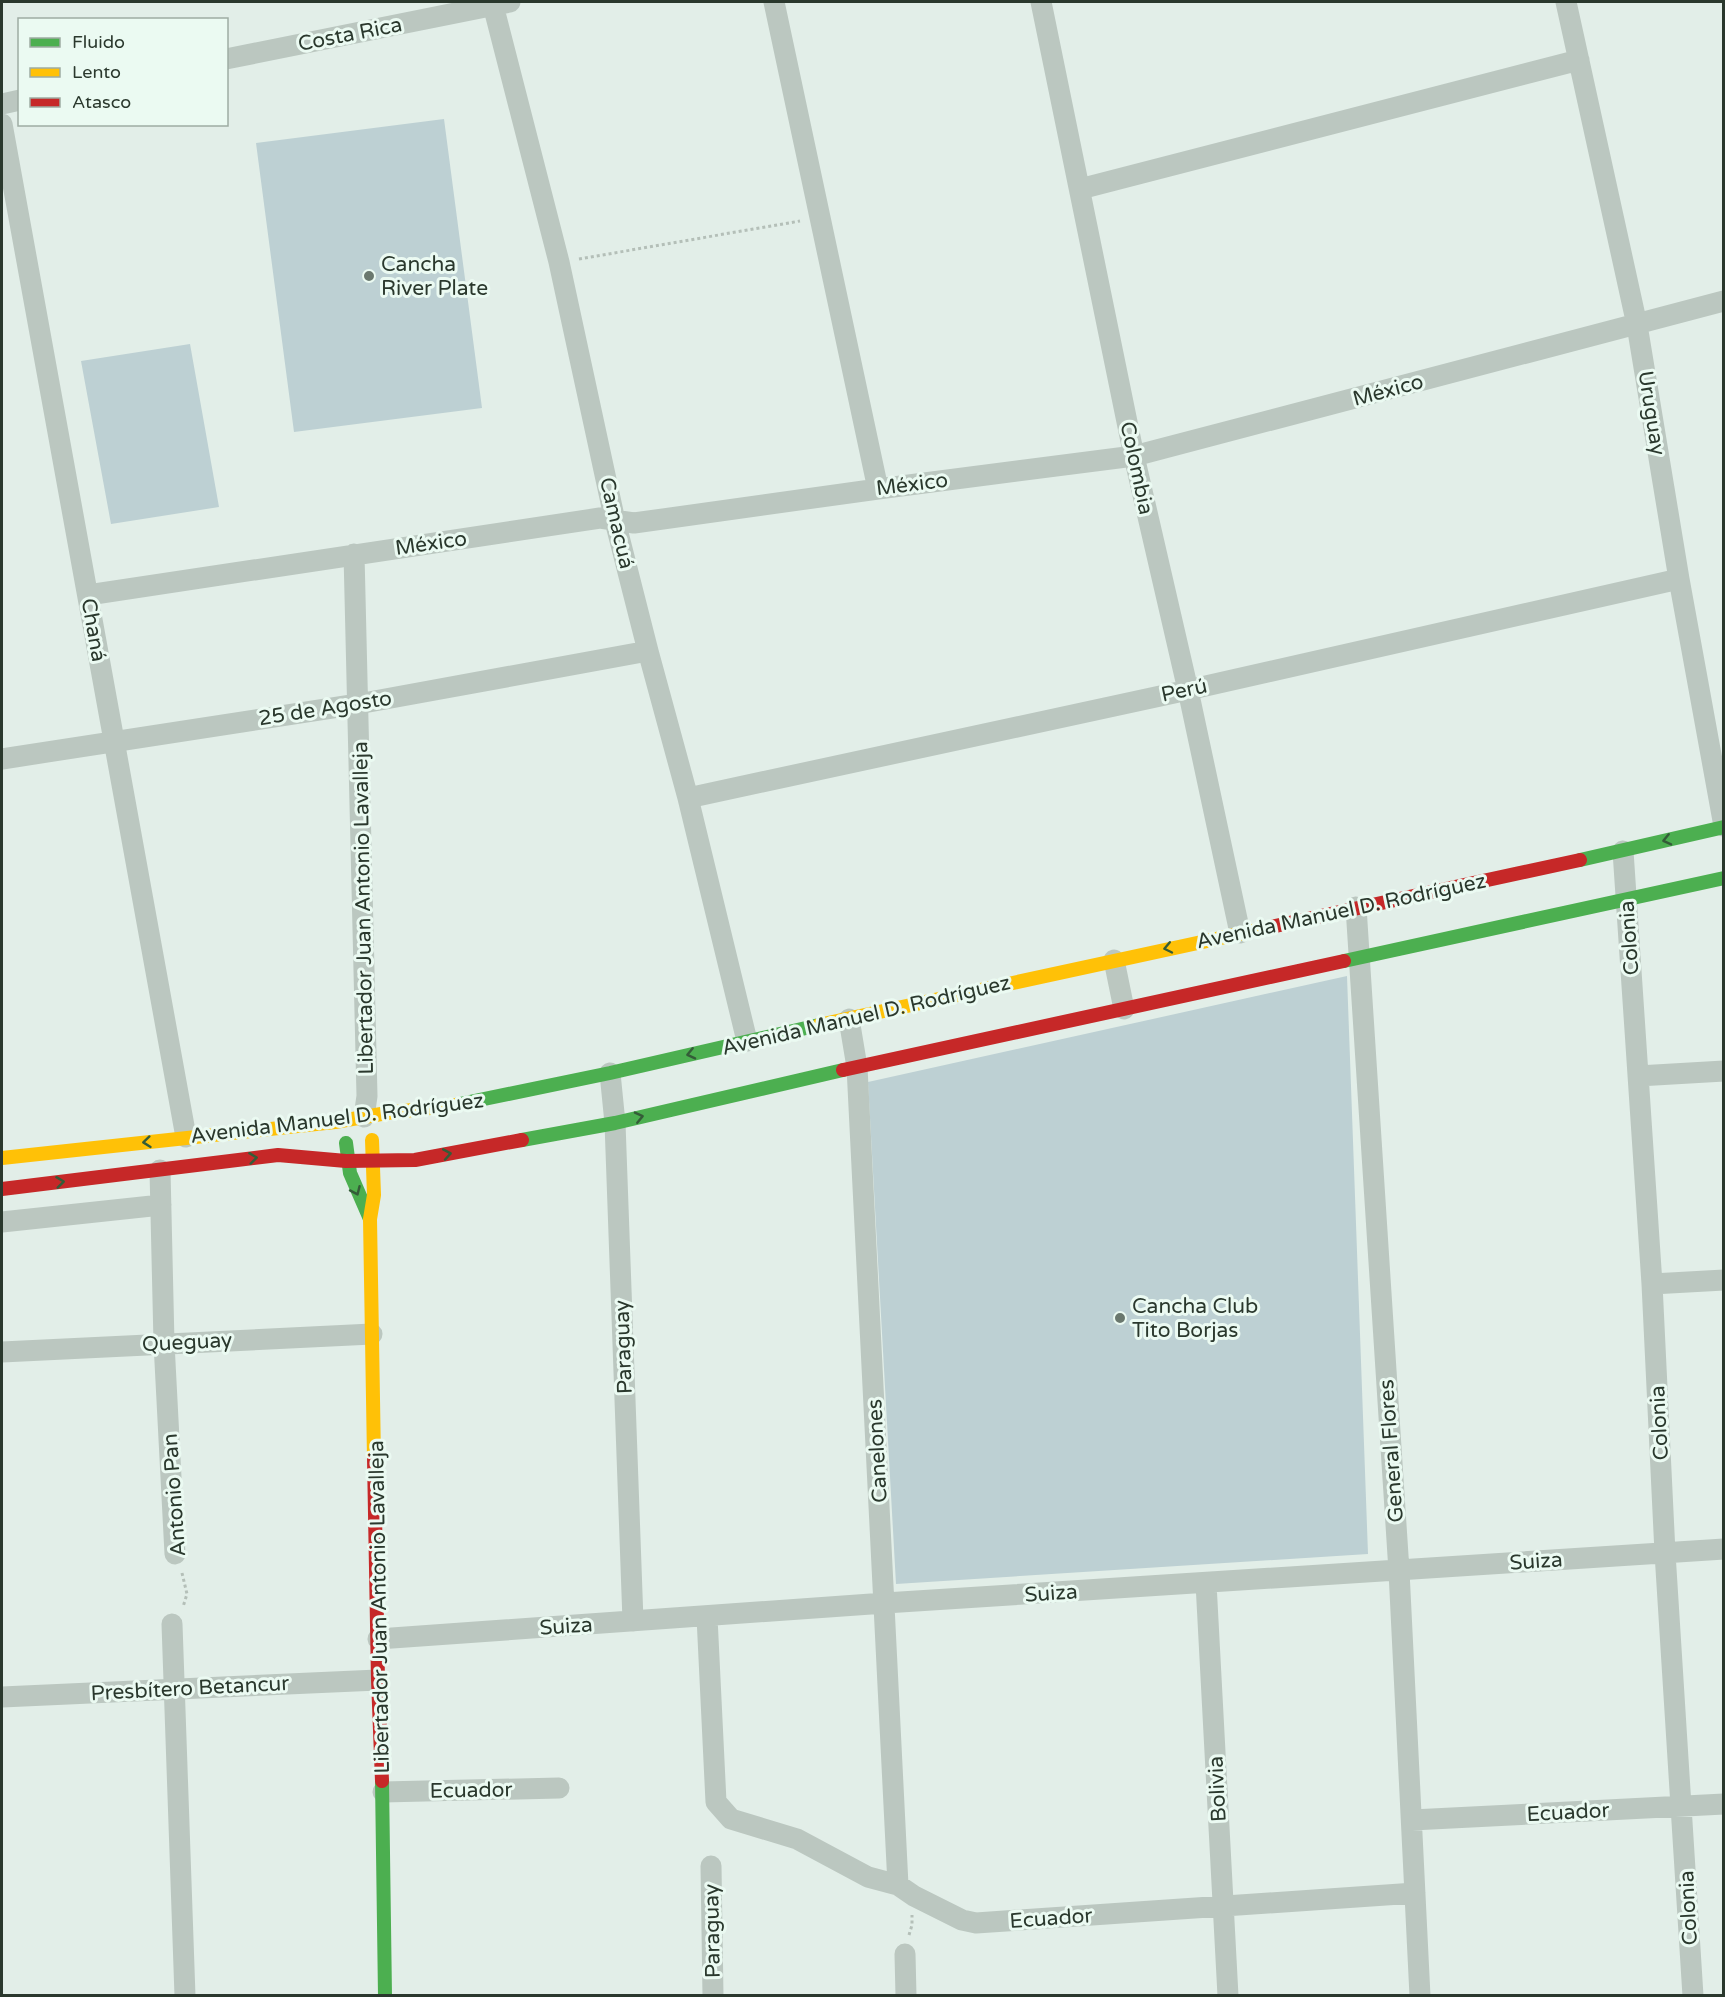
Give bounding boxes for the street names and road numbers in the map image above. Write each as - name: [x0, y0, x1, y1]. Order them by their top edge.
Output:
- street label: Costa Rica: [296, 12, 404, 57]
- street label: México: [1350, 369, 1426, 412]
- street label: Uruguay: [1632, 369, 1671, 457]
- street label: Colombia: [1114, 419, 1159, 517]
- street label: México: [875, 468, 949, 501]
- street label: Camacuá: [594, 475, 639, 571]
- street label: México: [394, 526, 469, 561]
- street label: Chaná: [76, 597, 111, 664]
- street label: Perú: [1159, 673, 1209, 708]
- street label: 25 de Agosto: [257, 686, 393, 731]
- street label: Libertador Juan Antonio Lavalleja: [348, 741, 379, 1075]
- street label: Avenida Manuel D. Rodríguez: [1194, 869, 1488, 954]
- street label: Colonia: [1614, 900, 1645, 976]
- street label: Avenida Manuel D. Rodríguez: [719, 970, 1013, 1061]
- street label: Avenida Manuel D. Rodríguez: [189, 1088, 485, 1149]
- street label: Paraguay: [609, 1299, 638, 1394]
- street label: Queguay: [141, 1328, 233, 1357]
- street label: General Flores: [1374, 1379, 1409, 1523]
- street label: Colonia: [1645, 1385, 1674, 1461]
- street label: Canelones: [862, 1398, 893, 1503]
- street label: Antonio Pan: [158, 1433, 191, 1557]
- street label: Libertador Juan Antonio Lavalleja: [364, 1440, 395, 1774]
- street label: Suiza: [1509, 1547, 1563, 1576]
- street label: Suiza: [1024, 1579, 1078, 1608]
- street label: Suiza: [539, 1612, 593, 1641]
- street label: Presbítero Betancur: [90, 1671, 290, 1706]
- street label: Bolivia: [1203, 1755, 1232, 1823]
- street label: Ecuador: [429, 1777, 513, 1804]
- street label: Ecuador: [1526, 1798, 1610, 1827]
- street label: Colonia: [1674, 1870, 1703, 1946]
- street label: Paraguay: [699, 1884, 726, 1978]
- street label: Ecuador: [1009, 1903, 1093, 1934]

